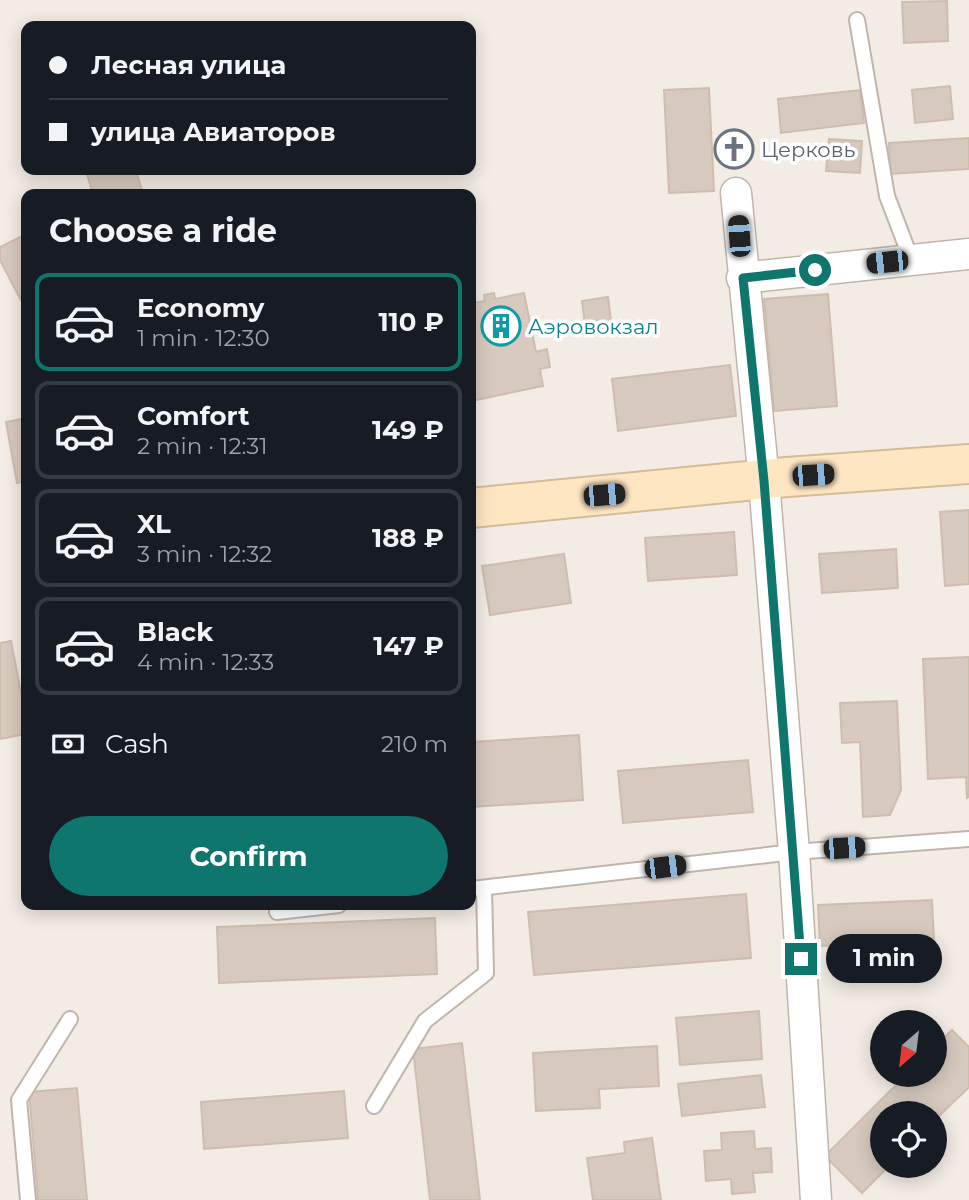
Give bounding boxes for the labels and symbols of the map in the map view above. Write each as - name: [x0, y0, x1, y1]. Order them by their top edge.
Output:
- church icon: Церковь: [713, 128, 755, 170]
- place label: Церковь: [761, 137, 855, 162]
- car: [728, 214, 751, 258]
- car: [866, 249, 909, 275]
- route start: [799, 254, 831, 286]
- building icon: Аэровокзал: [480, 305, 522, 347]
- place label: Аэровокзал: [528, 314, 658, 339]
- car: [792, 463, 835, 487]
- car: [583, 483, 626, 507]
- car: [823, 836, 866, 860]
- car: [643, 854, 688, 880]
- callout: 1 min: [826, 934, 941, 984]
- route end: [785, 943, 817, 975]
- north arrow: [870, 1010, 947, 1087]

